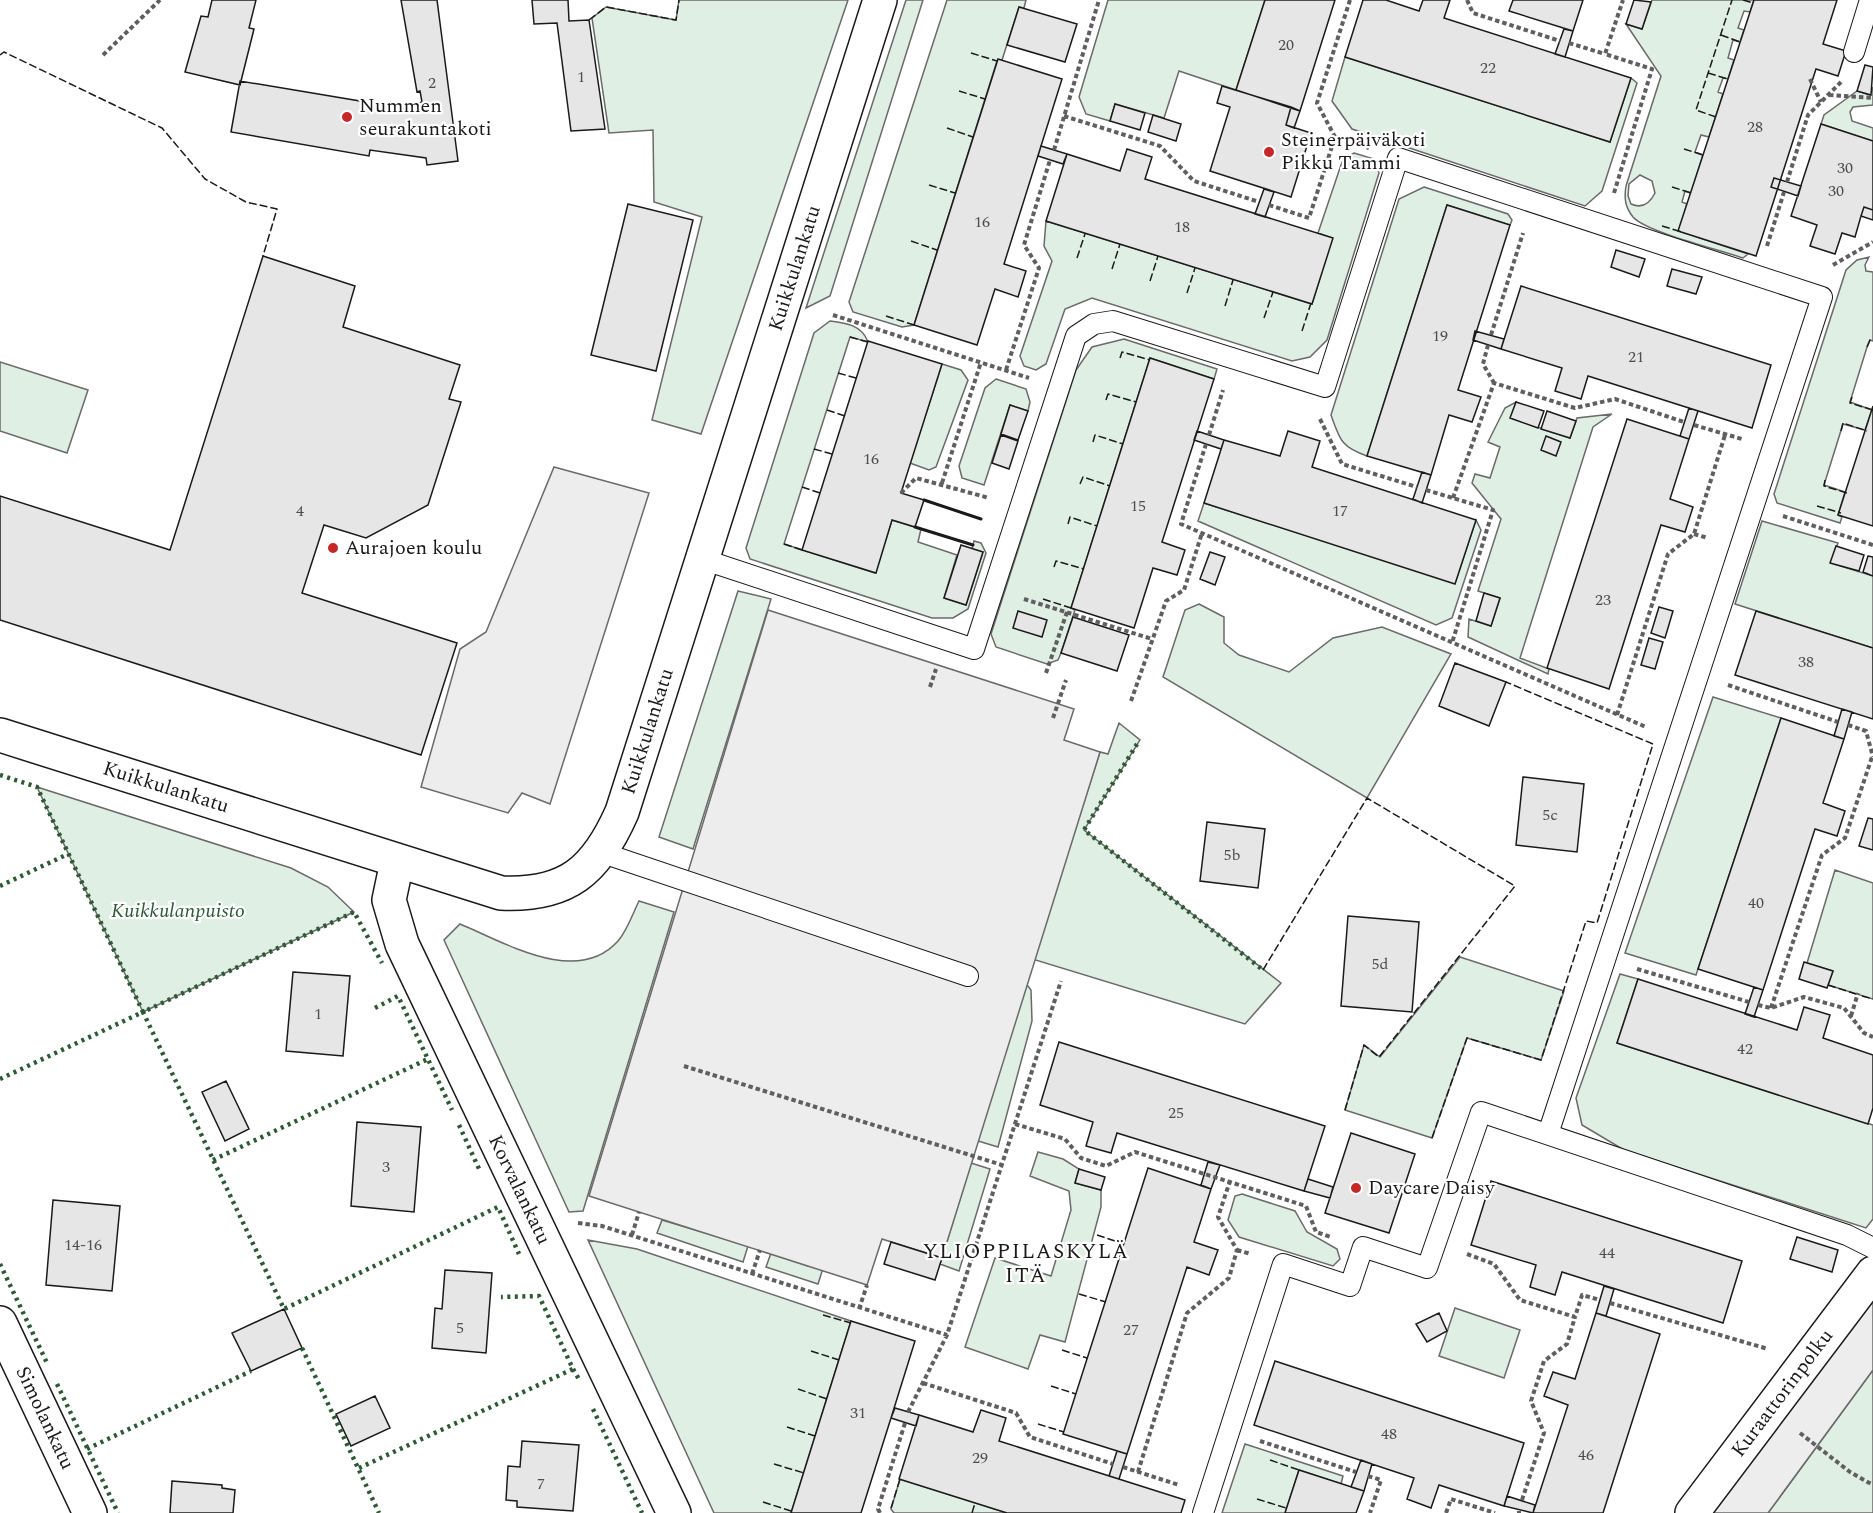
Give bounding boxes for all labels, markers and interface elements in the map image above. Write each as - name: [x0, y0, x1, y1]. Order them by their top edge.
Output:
- house number: 20: [1278, 33, 1294, 57]
- house number: 22: [1480, 56, 1496, 80]
- house number: 1: [577, 65, 585, 89]
- house number: 2: [428, 71, 436, 95]
- place label: Nummen seurakuntakoti: [359, 91, 492, 144]
- marker: Nummen seurakuntakoti: [340, 110, 354, 124]
- house number: 28: [1747, 115, 1763, 139]
- place label: Steinerpäiväkoti Pikku Tammi: [1281, 125, 1426, 178]
- marker: Steinerpäiväkoti Pikku Tammi: [1262, 145, 1276, 159]
- house number: 30: [1837, 156, 1853, 180]
- house number: 30: [1828, 179, 1844, 203]
- street label: Kuikkulankatu: [761, 201, 829, 335]
- house number: 16: [974, 210, 990, 234]
- house number: 18: [1174, 215, 1190, 239]
- house number: 19: [1432, 324, 1448, 348]
- house number: 21: [1628, 345, 1644, 369]
- house number: 16: [863, 447, 879, 471]
- house number: 15: [1130, 494, 1146, 518]
- house number: 4: [296, 499, 304, 523]
- house number: 17: [1332, 499, 1348, 523]
- place label: Aurajoen koulu: [345, 533, 482, 563]
- marker: Aurajoen koulu: [326, 541, 340, 555]
- house number: 23: [1595, 588, 1611, 612]
- house number: 38: [1798, 650, 1814, 674]
- street label: Kuikkulankatu: [614, 665, 682, 798]
- street label: Kuikkulankatu: [99, 753, 233, 821]
- house number: 5c: [1542, 803, 1558, 827]
- house number: 5b: [1224, 843, 1241, 867]
- house number: 40: [1748, 891, 1764, 915]
- park label: Kuikkulanpuisto: [111, 896, 245, 926]
- house number: 5d: [1372, 952, 1389, 976]
- house number: 1: [314, 1002, 322, 1026]
- house number: 42: [1737, 1037, 1753, 1061]
- house number: 25: [1168, 1101, 1184, 1125]
- street label: Korvalankatu: [480, 1130, 558, 1250]
- house number: 3: [382, 1155, 390, 1179]
- place label: Daycare Daisy: [1368, 1173, 1496, 1203]
- marker: Daycare Daisy: [1349, 1181, 1363, 1195]
- house number: 14-16: [64, 1233, 102, 1257]
- district label: YLIOPPILASKYLÄ ITÄ: [923, 1236, 1129, 1292]
- house number: 44: [1599, 1241, 1615, 1265]
- house number: 5: [456, 1316, 464, 1340]
- house number: 27: [1123, 1318, 1139, 1342]
- street label: Kuraattorinpolku: [1724, 1323, 1841, 1464]
- street label: Simolankatu: [8, 1361, 82, 1475]
- house number: 31: [850, 1401, 866, 1425]
- house number: 48: [1381, 1422, 1397, 1446]
- house number: 46: [1578, 1443, 1594, 1467]
- house number: 29: [972, 1446, 988, 1470]
- house number: 7: [537, 1472, 545, 1496]

